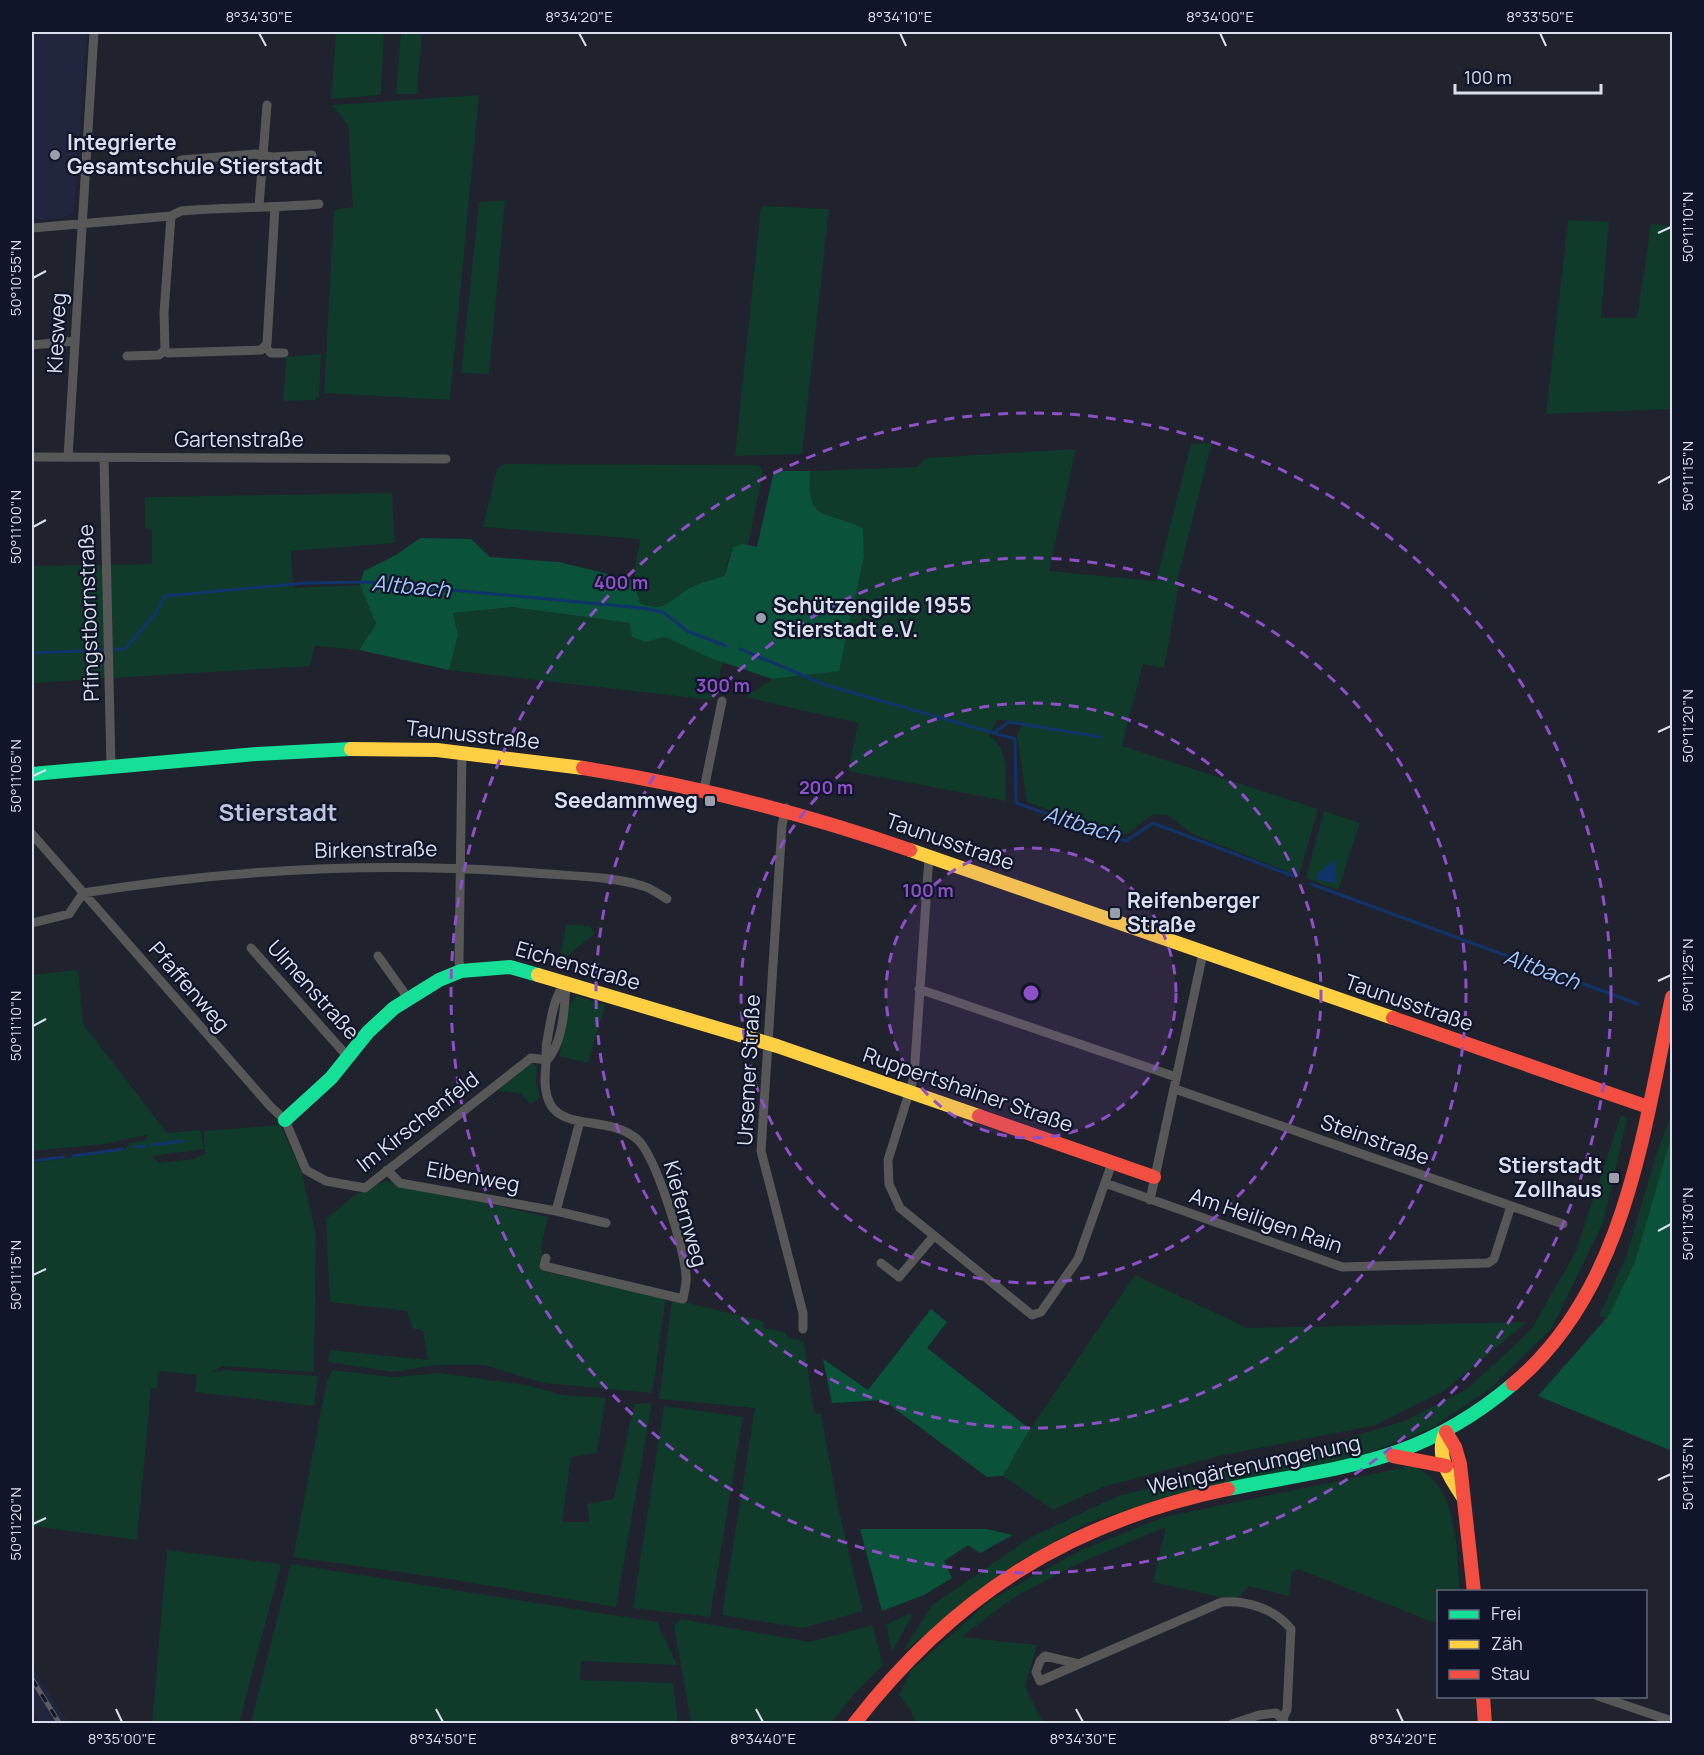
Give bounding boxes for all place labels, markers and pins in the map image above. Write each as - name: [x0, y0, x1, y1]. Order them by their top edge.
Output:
- place label: Integrierte Gesamtschule Stierstadt: [67, 128, 323, 180]
- marker: Integrierte Gesamtschule Stierstadt: [48, 148, 62, 162]
- place label: Schützengilde 1955 Stierstadt e.V.: [773, 591, 971, 643]
- marker: Schützengilde 1955 Stierstadt e.V.: [754, 611, 768, 625]
- place label: Seedammweg: [554, 786, 698, 814]
- marker: Seedammweg: [703, 794, 717, 808]
- place label: Reifenberger Straße: [1127, 886, 1260, 938]
- marker: Reifenberger Straße: [1108, 906, 1122, 920]
- centre of rings: [1021, 983, 1041, 1003]
- place label: Stierstadt Zollhaus: [1498, 1151, 1602, 1203]
- marker: Stierstadt Zollhaus: [1607, 1171, 1621, 1185]

